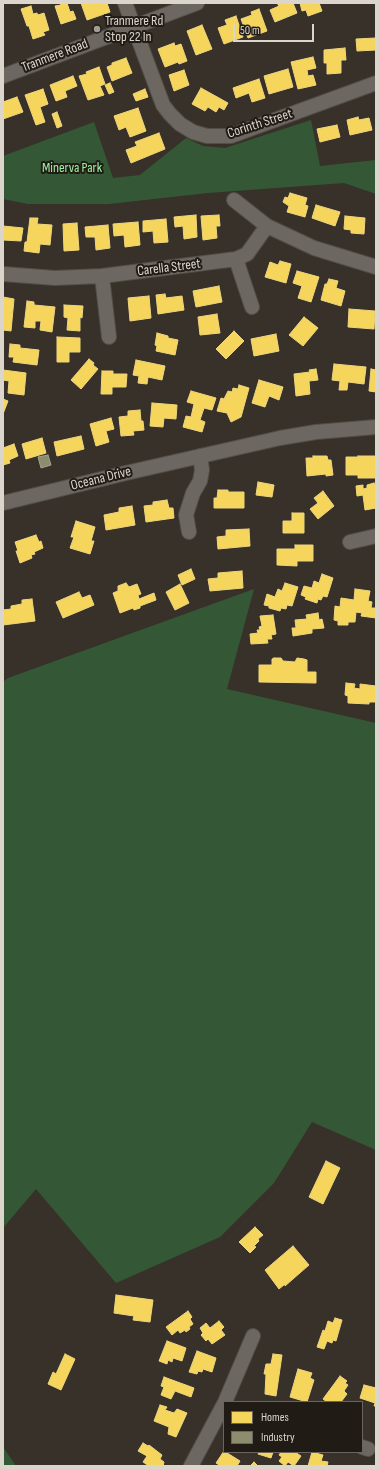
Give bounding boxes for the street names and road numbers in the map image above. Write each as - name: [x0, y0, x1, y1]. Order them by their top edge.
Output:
- street label: Tranmere Road: [20, 36, 90, 76]
- street label: Corinth Street: [225, 106, 295, 142]
- street label: Carella Street: [136, 256, 202, 280]
- street label: Oceana Drive: [69, 463, 133, 495]

